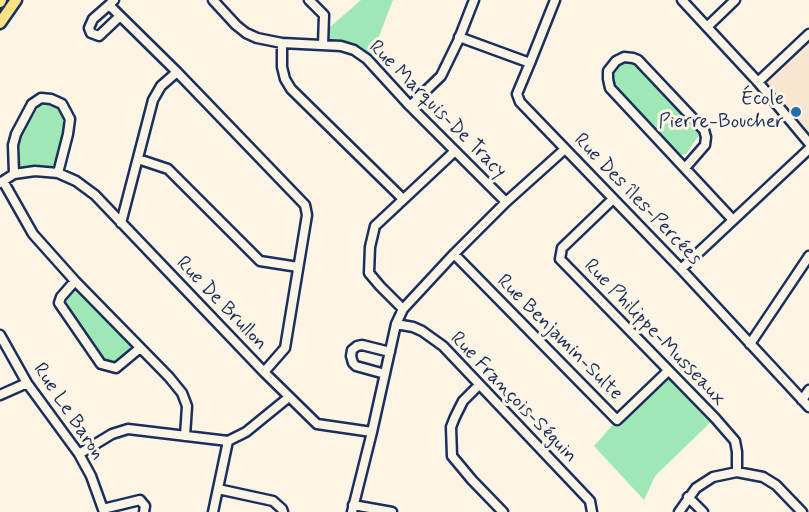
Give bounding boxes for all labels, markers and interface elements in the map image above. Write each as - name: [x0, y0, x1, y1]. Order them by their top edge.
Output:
- street label: Rue Marquis-De Tracy: [363, 36, 511, 184]
- place label: École Pierre-Boucher: [658, 88, 784, 135]
- marker: École Pierre-Boucher: [789, 105, 803, 119]
- street label: Rue Des îles-Percées: [568, 129, 706, 271]
- street label: Rue De Brullon: [170, 252, 272, 356]
- street label: Rue Philippe-Musseaux: [578, 255, 730, 411]
- street label: Rue Benjamin-Sulte: [491, 270, 627, 406]
- street label: Rue François-Séguin: [444, 327, 582, 469]
- street label: Rue Le Baron: [27, 359, 109, 465]

